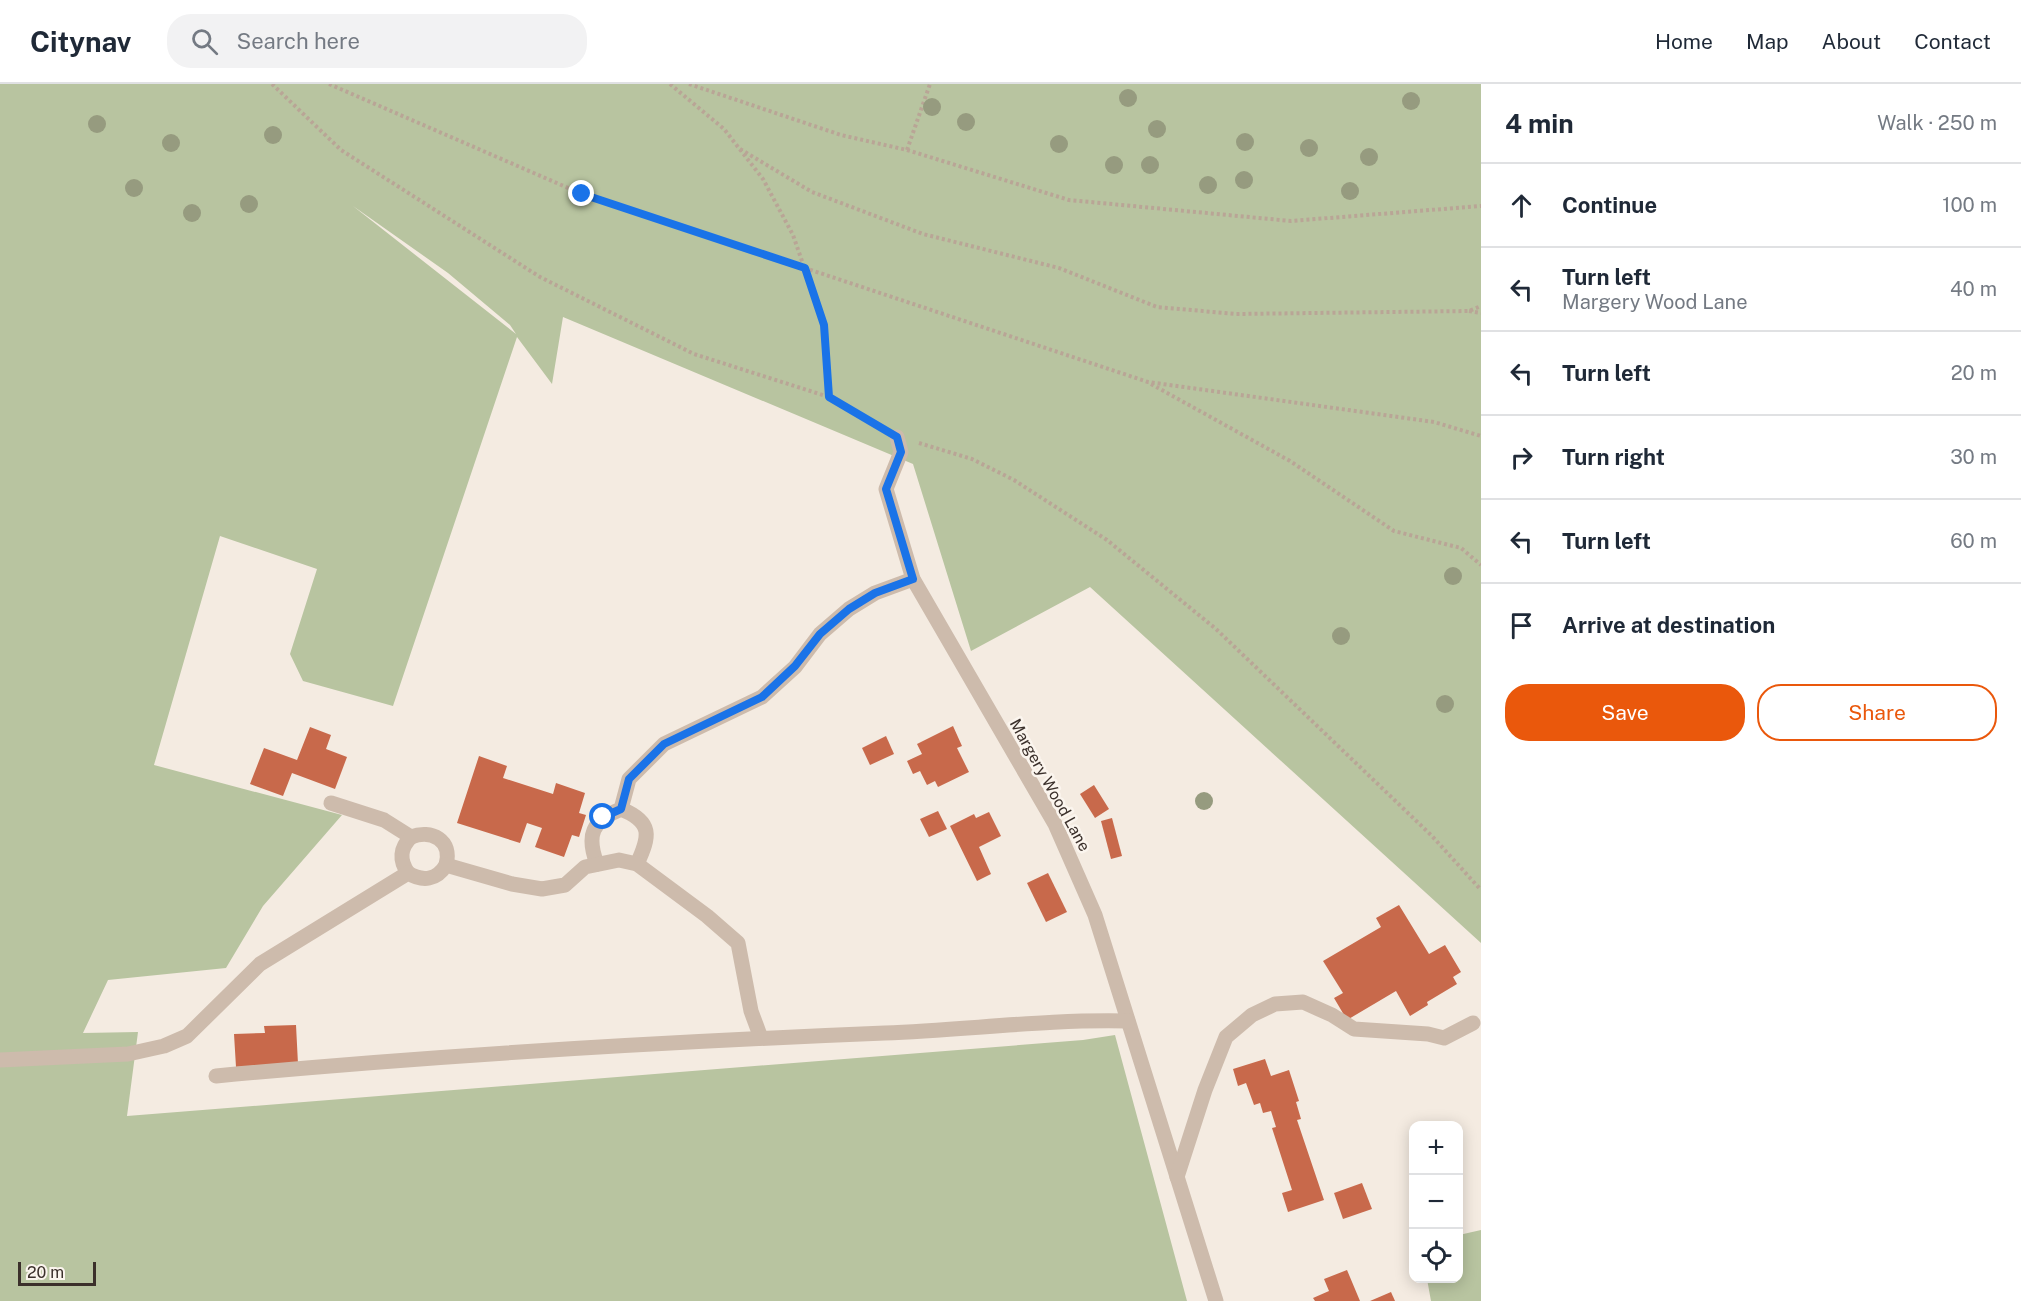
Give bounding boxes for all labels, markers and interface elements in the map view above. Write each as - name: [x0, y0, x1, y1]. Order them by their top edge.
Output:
- search box: [167, 14, 587, 68]
- text: Citynav: [30, 25, 131, 58]
- icon: search: [188, 25, 221, 58]
- text: Search here: [236, 28, 360, 54]
- text: Home: [1655, 29, 1713, 54]
- text: Map: [1746, 29, 1789, 54]
- text: About: [1822, 29, 1881, 54]
- text: Contact: [1914, 29, 1991, 54]
- text: 4 min: [1505, 108, 1574, 139]
- text: Walk · 250 m: [1877, 111, 1997, 135]
- route end: [568, 180, 594, 206]
- icon: ahead: [1505, 189, 1538, 222]
- text: Continue: [1562, 192, 1657, 218]
- text: 100 m: [1942, 193, 1997, 217]
- text: Turn left: [1562, 264, 1651, 290]
- icon: left: [1505, 273, 1538, 306]
- text: 40 m: [1950, 277, 1997, 301]
- text: Margery Wood Lane: [1562, 290, 1748, 314]
- icon: left: [1505, 357, 1538, 390]
- text: Turn left: [1562, 360, 1651, 386]
- text: 20 m: [1951, 361, 1997, 385]
- icon: right: [1505, 441, 1538, 474]
- text: Turn right: [1562, 444, 1665, 470]
- text: 30 m: [1950, 445, 1997, 469]
- icon: left: [1505, 525, 1538, 558]
- text: Turn left: [1562, 528, 1651, 554]
- text: 60 m: [1950, 529, 1997, 553]
- icon: arrive: [1505, 609, 1538, 642]
- text: Arrive at destination: [1562, 612, 1775, 638]
- button: Save: [1505, 684, 1745, 741]
- button: Share: [1757, 684, 1997, 741]
- street label: Margery Wood Lane: [1006, 716, 1094, 854]
- route start: [589, 803, 615, 829]
- map controls: [1409, 1121, 1463, 1283]
- button: +: [1409, 1121, 1463, 1175]
- button: −: [1409, 1175, 1463, 1229]
- button: locate: [1409, 1229, 1463, 1283]
- scale bar: [18, 1259, 96, 1286]
- text: 20 m: [27, 1263, 64, 1282]

